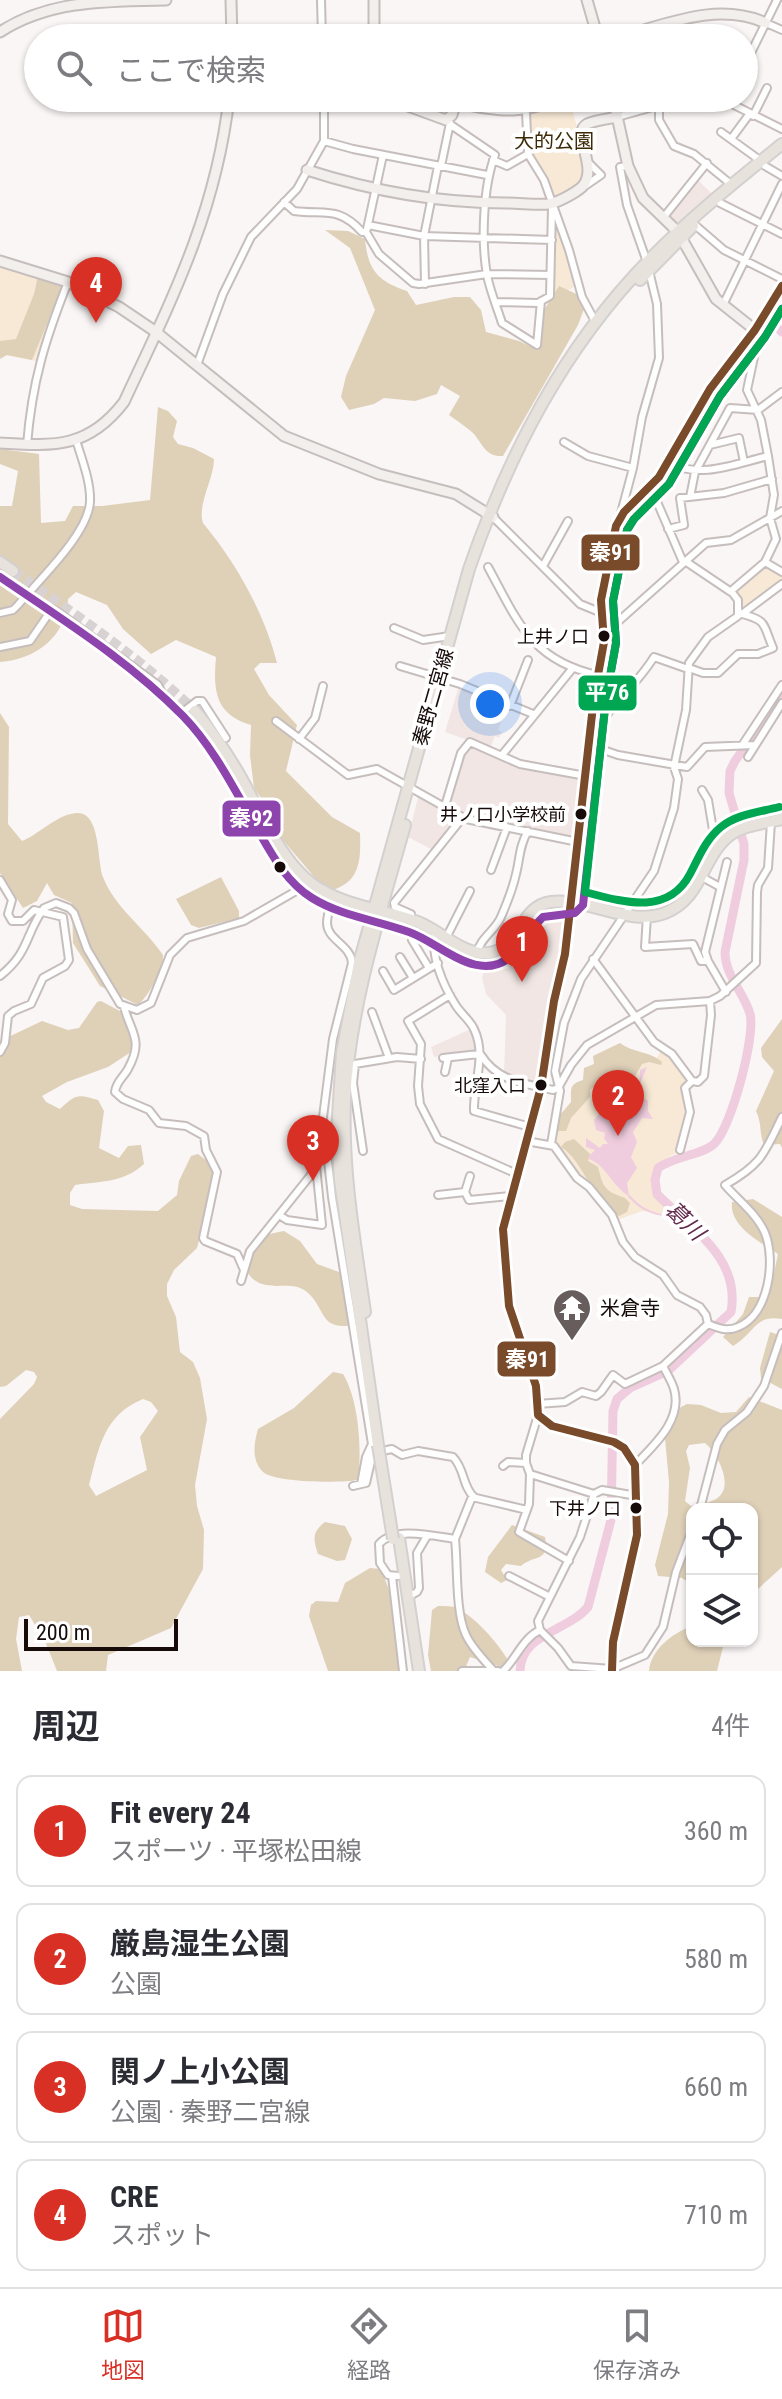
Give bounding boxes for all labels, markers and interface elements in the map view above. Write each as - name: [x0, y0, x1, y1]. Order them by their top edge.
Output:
- search box: [24, 24, 758, 112]
- icon: search: [52, 46, 96, 90]
- text: ここで検索: [116, 53, 266, 88]
- park label: 大的公園: [514, 129, 594, 153]
- pin: 4: [70, 257, 122, 323]
- line badge: 秦91: [580, 533, 641, 572]
- text: 秦91: [589, 540, 633, 565]
- place label: 上井ノ口: [517, 626, 589, 647]
- marker: 上井ノ口: [596, 628, 612, 644]
- street label: 秦野二宮線: [408, 646, 458, 748]
- line badge: 平76: [577, 674, 638, 712]
- text: 平76: [585, 680, 629, 705]
- your location: [470, 684, 510, 724]
- line badge: 秦92: [221, 799, 282, 838]
- place label: 井ノ口小学校前: [440, 804, 566, 825]
- text: 秦92: [229, 806, 273, 831]
- marker: 井ノ口小学校前: [573, 806, 589, 822]
- unlabelled marker: [272, 859, 288, 875]
- pin: 1: [496, 916, 548, 982]
- pin: 2: [592, 1070, 644, 1136]
- place label: 北窪入口: [454, 1075, 526, 1096]
- marker: 北窪入口: [533, 1077, 549, 1093]
- pin: 3: [287, 1115, 339, 1181]
- water label: 葛川: [660, 1197, 711, 1247]
- temple icon: 米倉寺: [551, 1287, 593, 1342]
- place label: 米倉寺: [600, 1296, 660, 1320]
- line badge: 秦91: [496, 1340, 557, 1378]
- text: 秦91: [505, 1347, 549, 1372]
- place label: 下井ノ口: [549, 1498, 621, 1519]
- marker: 下井ノ口: [628, 1500, 644, 1516]
- map controls: [686, 1503, 758, 1647]
- button: locate: [686, 1503, 758, 1575]
- button: layers: [686, 1575, 758, 1647]
- scale bar: [24, 1615, 178, 1651]
- text: 200 m: [36, 1620, 90, 1645]
- text: 周辺: [32, 1706, 100, 1746]
- text: 4件: [711, 1711, 750, 1741]
- text: Fit every 24: [110, 1795, 251, 1830]
- text: 1: [53, 1816, 67, 1846]
- text: 360 m: [684, 1816, 748, 1846]
- text: スポーツ · 平塚松田線: [110, 1836, 362, 1866]
- text: 厳島湿生公園: [110, 1926, 290, 1961]
- text: 2: [53, 1944, 67, 1974]
- text: 580 m: [684, 1944, 748, 1974]
- text: 公園: [110, 1969, 162, 1999]
- text: 関ノ上小公園: [110, 2054, 290, 2089]
- text: 3: [53, 2072, 67, 2102]
- text: 660 m: [684, 2072, 748, 2102]
- text: 公園 · 秦野二宮線: [110, 2097, 310, 2127]
- text: CRE: [110, 2179, 158, 2214]
- text: 4: [53, 2200, 67, 2230]
- text: 710 m: [684, 2200, 748, 2230]
- text: スポット: [110, 2220, 214, 2250]
- tab: 地図: [101, 2304, 145, 2384]
- tab: 経路: [347, 2304, 391, 2384]
- tab: 保存済み: [593, 2304, 681, 2384]

